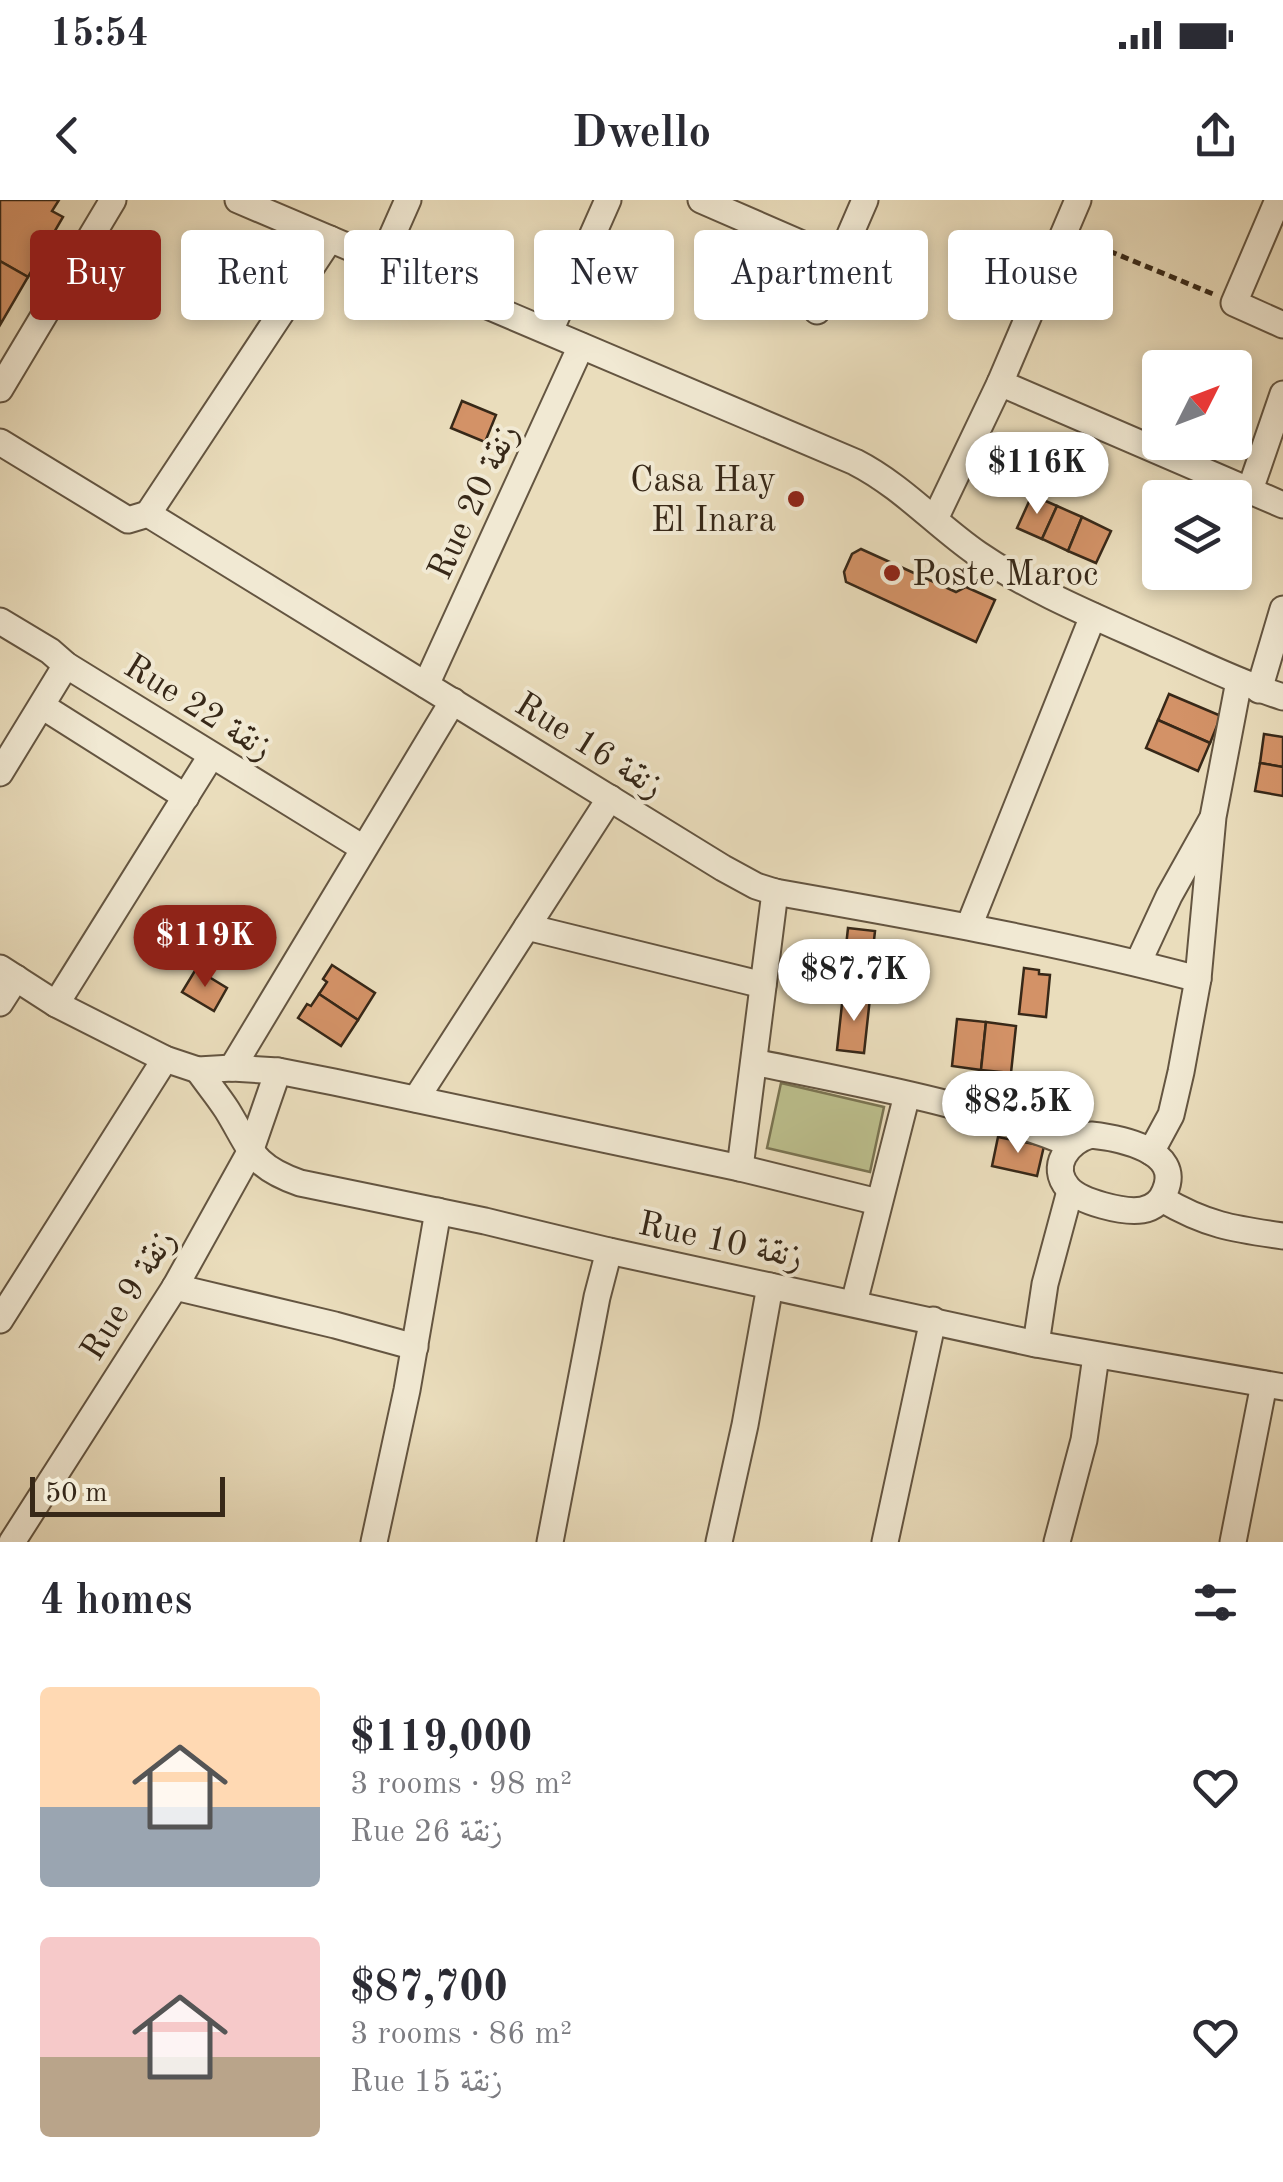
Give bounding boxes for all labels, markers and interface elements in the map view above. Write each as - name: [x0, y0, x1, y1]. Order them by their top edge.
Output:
- text: 15:54: [50, 16, 149, 54]
- icon: back: [40, 108, 95, 163]
- icon: share: [1188, 108, 1243, 163]
- text: Dwello: [572, 112, 711, 157]
- chip: Buy: [30, 230, 161, 320]
- chip: Rent: [181, 230, 324, 320]
- chip: Filters: [344, 230, 514, 320]
- chip: New: [534, 230, 674, 320]
- chip: Apartment: [694, 230, 928, 320]
- chip: House: [948, 230, 1113, 320]
- north arrow: [1142, 350, 1252, 460]
- map controls: [1142, 350, 1252, 590]
- street label: Rue 20 زنقة: [423, 419, 526, 586]
- pin: $116K: [967, 432, 1107, 517]
- text: $116K: [988, 448, 1086, 480]
- place label: Casa Hay El Inara: [630, 464, 776, 539]
- button: layers: [1142, 480, 1252, 590]
- marker: Casa Hay El Inara: [785, 488, 807, 510]
- place label: Poste Maroc: [912, 558, 1098, 593]
- marker: Poste Maroc: [881, 562, 903, 584]
- street label: Rue 22 زنقة: [117, 649, 278, 768]
- street label: Rue 16 زنقة: [508, 687, 669, 806]
- pin: $119K: [135, 905, 275, 990]
- text: $119K: [156, 921, 254, 953]
- pin: $87.7K: [773, 939, 935, 1024]
- text: $87.7K: [800, 955, 908, 987]
- pin: $82.5K: [937, 1071, 1099, 1156]
- text: $82.5K: [964, 1087, 1072, 1119]
- street label: Rue 10 زنقة: [635, 1207, 806, 1277]
- street label: Rue 9 زنقة: [75, 1224, 184, 1367]
- scale bar: [30, 1472, 225, 1516]
- text: 50 m: [45, 1480, 108, 1508]
- icon: filters: [1188, 1575, 1243, 1630]
- text: 4 homes: [40, 1581, 192, 1623]
- text: $119,000: [350, 1718, 532, 1760]
- icon: home: [120, 1727, 240, 1847]
- icon: heart: [1188, 1760, 1243, 1815]
- text: 3 rooms · 98 m²: [350, 1769, 572, 1801]
- text: Rue 26 زنقة: [350, 1817, 503, 1849]
- text: $87,700: [350, 1968, 508, 2010]
- icon: home: [120, 1977, 240, 2097]
- icon: heart: [1188, 2010, 1243, 2065]
- text: 3 rooms · 86 m²: [350, 2019, 572, 2051]
- text: Rue 15 زنقة: [350, 2067, 503, 2099]

